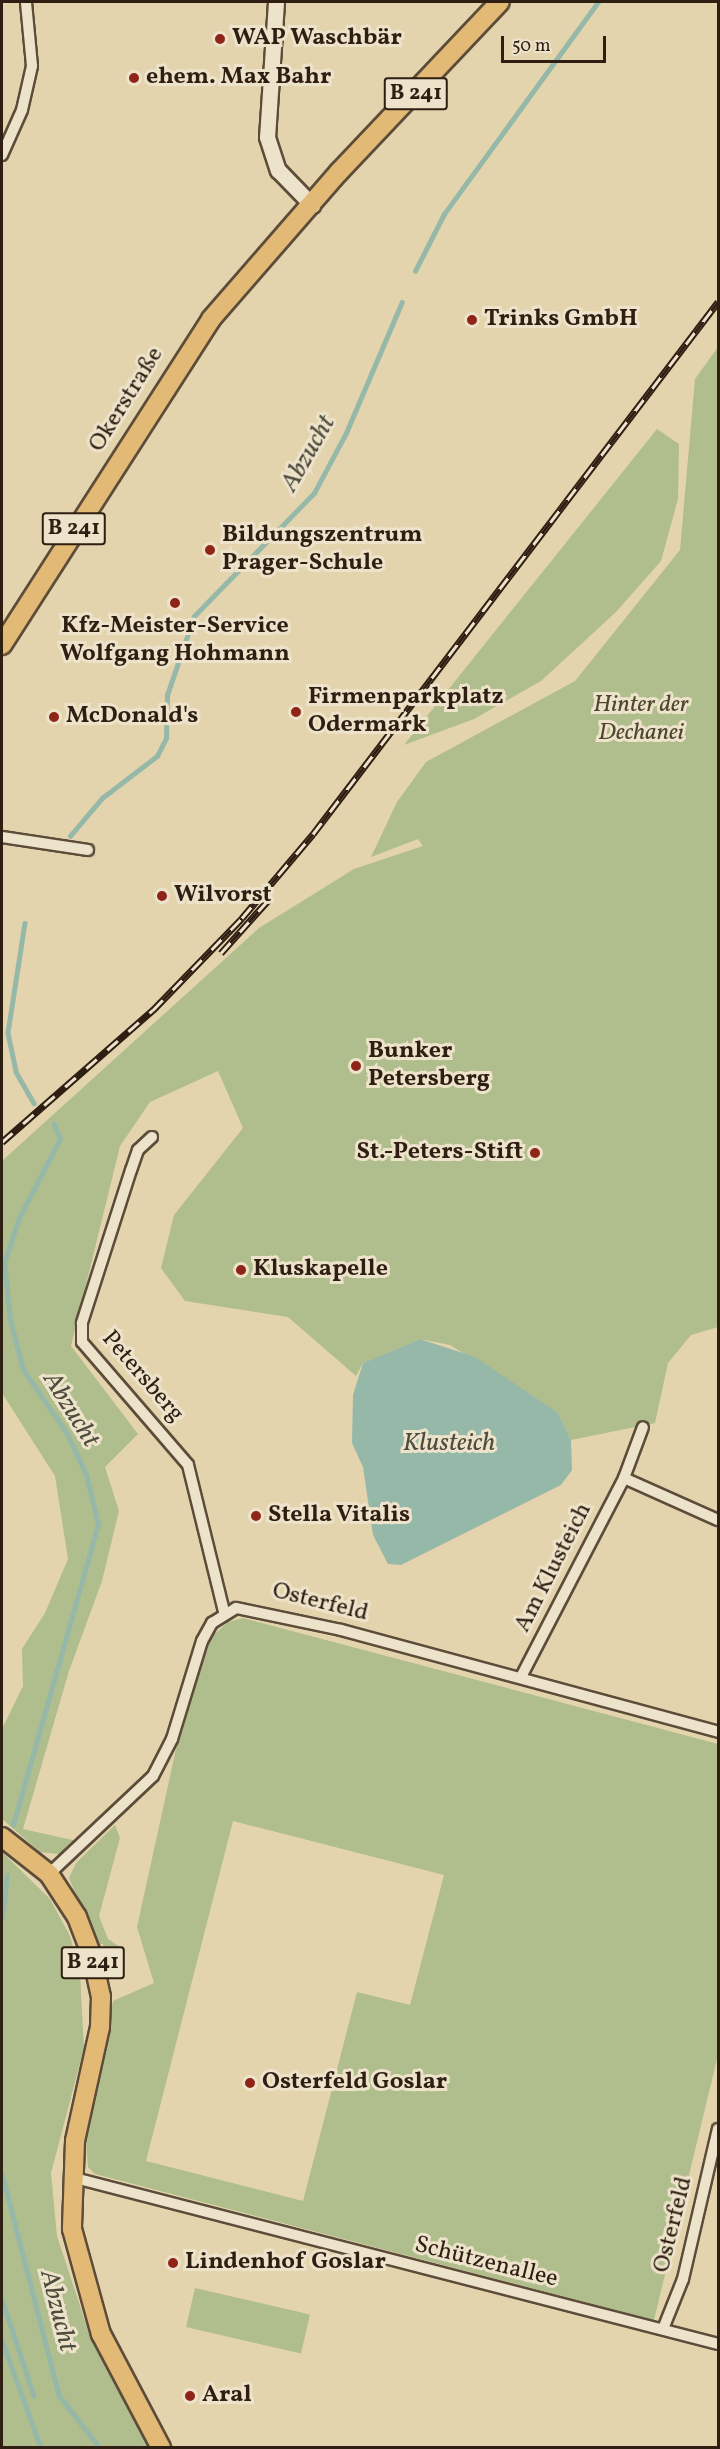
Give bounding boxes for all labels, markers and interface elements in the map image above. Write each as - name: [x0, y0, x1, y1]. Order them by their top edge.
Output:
- scale bar: [504, 24, 609, 62]
- place label: WAP Waschbär: [232, 25, 402, 53]
- marker: WAP Waschbär: [213, 32, 227, 46]
- text: 50 m: [512, 34, 551, 59]
- place label: ehem. Max Bahr: [146, 64, 331, 92]
- marker: ehem. Max Bahr: [127, 71, 141, 85]
- road number: B 241: [383, 75, 449, 113]
- place label: Trinks GmbH: [484, 306, 638, 334]
- marker: Trinks GmbH: [465, 313, 479, 327]
- street label: Okerstraße: [83, 342, 171, 458]
- water label: Abzucht: [275, 410, 343, 498]
- road number: B 241: [41, 510, 107, 548]
- place label: Bildungszentrum Prager-Schule: [222, 522, 422, 578]
- marker: Bildungszentrum Prager-Schule: [203, 543, 217, 557]
- marker: Kfz-Meister-Service Wolfgang Hohmann: [168, 596, 182, 610]
- place label: Kfz-Meister-Service Wolfgang Hohmann: [60, 613, 290, 669]
- place label: Firmenparkplatz Odermark: [308, 684, 504, 740]
- park label: Hinter der Dechanei: [593, 692, 689, 748]
- place label: McDonald's: [66, 703, 198, 731]
- marker: Firmenparkplatz Odermark: [289, 705, 303, 719]
- marker: McDonald's: [47, 710, 61, 724]
- place label: Wilvorst: [174, 882, 272, 910]
- marker: Wilvorst: [155, 889, 169, 903]
- place label: Bunker Petersberg: [368, 1038, 490, 1094]
- marker: Bunker Petersberg: [349, 1059, 363, 1073]
- place label: St.-Peters-Stift: [357, 1139, 523, 1167]
- marker: St.-Peters-Stift: [528, 1146, 542, 1160]
- place label: Kluskapelle: [253, 1256, 388, 1284]
- marker: Kluskapelle: [234, 1263, 248, 1277]
- street label: Petersberg: [95, 1325, 189, 1429]
- water label: Abzucht: [35, 1367, 105, 1453]
- water label: Klusteich: [403, 1428, 495, 1460]
- street label: Am Klusteich: [509, 1498, 599, 1638]
- place label: Stella Vitalis: [268, 1502, 411, 1530]
- marker: Stella Vitalis: [249, 1509, 263, 1523]
- street label: Osterfeld: [269, 1577, 371, 1629]
- road number: B 241: [60, 1944, 126, 1982]
- place label: Osterfeld Goslar: [262, 2069, 447, 2097]
- marker: Osterfeld Goslar: [243, 2076, 257, 2090]
- street label: Osterfeld: [648, 2174, 700, 2276]
- street label: Schützenallee: [411, 2231, 561, 2295]
- place label: Lindenhof Goslar: [185, 2249, 384, 2277]
- marker: Lindenhof Goslar: [166, 2256, 180, 2270]
- water label: Abzucht: [32, 2267, 82, 2355]
- place label: Aral: [202, 2382, 252, 2410]
- marker: Aral: [183, 2389, 197, 2403]

